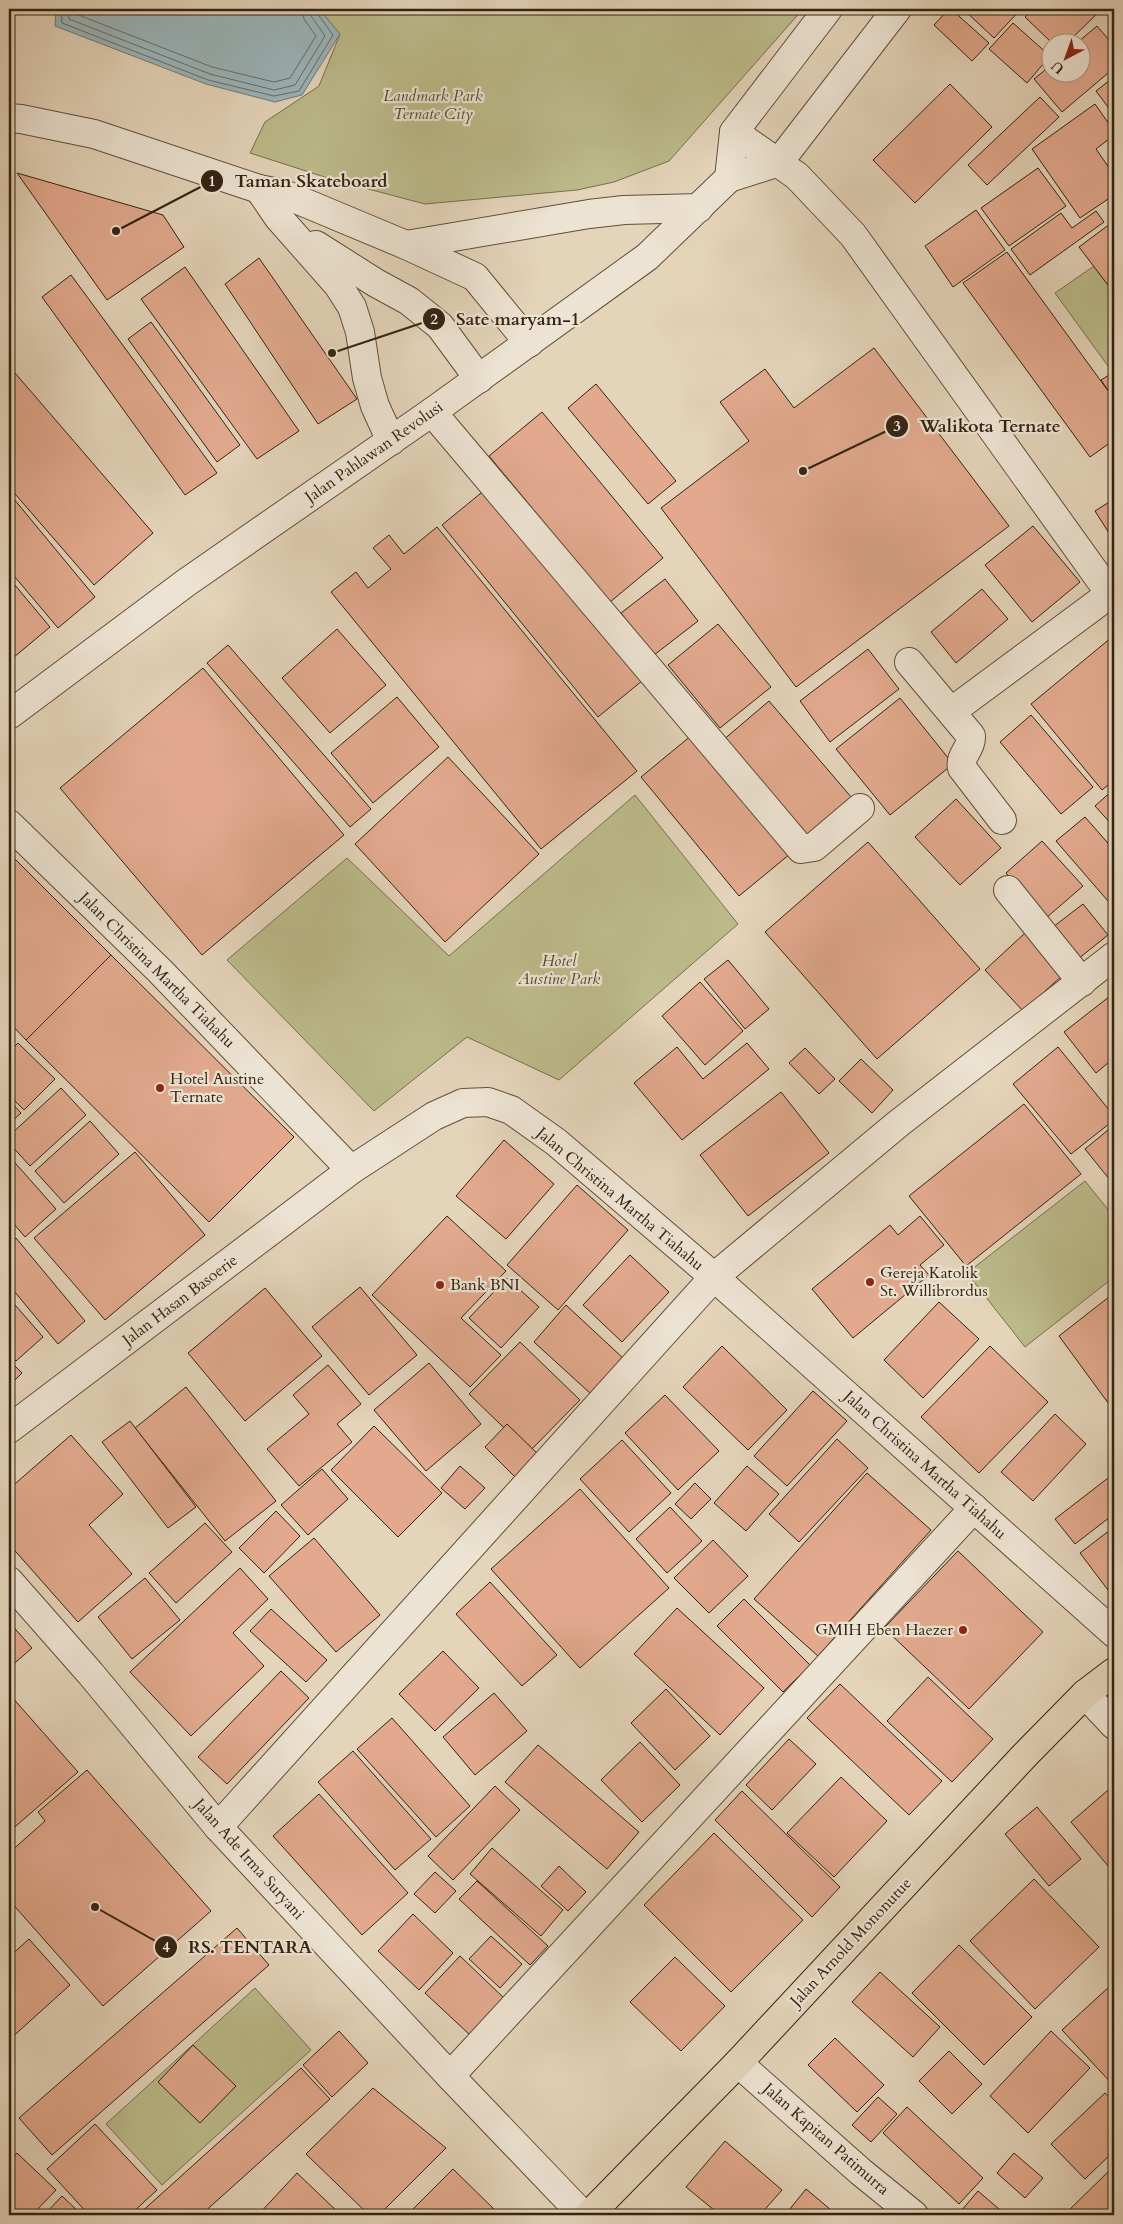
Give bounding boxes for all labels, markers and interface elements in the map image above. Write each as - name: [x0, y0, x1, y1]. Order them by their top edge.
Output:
- north arrow: [1040, 32, 1090, 82]
- text: U: [1047, 56, 1068, 78]
- park label: Landmark Park Ternate City: [383, 85, 483, 125]
- callout: Taman Skateboard: [200, 164, 398, 197]
- text: Taman Skateboard: [235, 169, 388, 194]
- text: 1: [208, 171, 216, 191]
- callout: Sate maryam-1: [421, 302, 591, 335]
- text: Sate maryam-1: [456, 307, 580, 332]
- text: 2: [430, 309, 438, 329]
- street label: Jalan Pahlawan Revolusi: [299, 396, 448, 509]
- callout: Walikota Ternate: [884, 409, 1070, 442]
- text: Walikota Ternate: [918, 414, 1061, 439]
- text: 3: [893, 416, 901, 436]
- street label: Jalan Christina Martha Tiahahu: [73, 886, 240, 1053]
- park label: Hotel Austine Park: [517, 950, 600, 990]
- place label: Hotel Austine Ternate: [170, 1068, 264, 1108]
- marker: Hotel Austine Ternate: [154, 1082, 166, 1094]
- street label: Jalan Christina Martha Tiahahu: [530, 1121, 709, 1276]
- street label: Jalan Hasan Basoerie: [116, 1249, 242, 1352]
- place label: Gereja Katolik St. Willibrordus: [880, 1262, 988, 1302]
- place label: Bank BNI: [450, 1274, 520, 1296]
- marker: Gereja Katolik St. Willibrordus: [864, 1276, 876, 1288]
- marker: Bank BNI: [434, 1279, 446, 1291]
- street label: Jalan Christina Martha Tiahahu: [837, 1384, 1011, 1544]
- place label: GMIH Eben Haezer: [815, 1619, 953, 1641]
- marker: GMIH Eben Haezer: [957, 1624, 969, 1636]
- street label: Jalan Ade Irma Suryani: [187, 1792, 310, 1925]
- street label: Jalan Arnold Mononutue: [784, 1873, 917, 2013]
- callout: RS. TENTARA: [153, 1930, 322, 1963]
- text: RS. TENTARA: [188, 1935, 312, 1960]
- text: 4: [162, 1937, 170, 1957]
- street label: Jalan Kapitan Patimurra: [757, 2077, 894, 2200]

